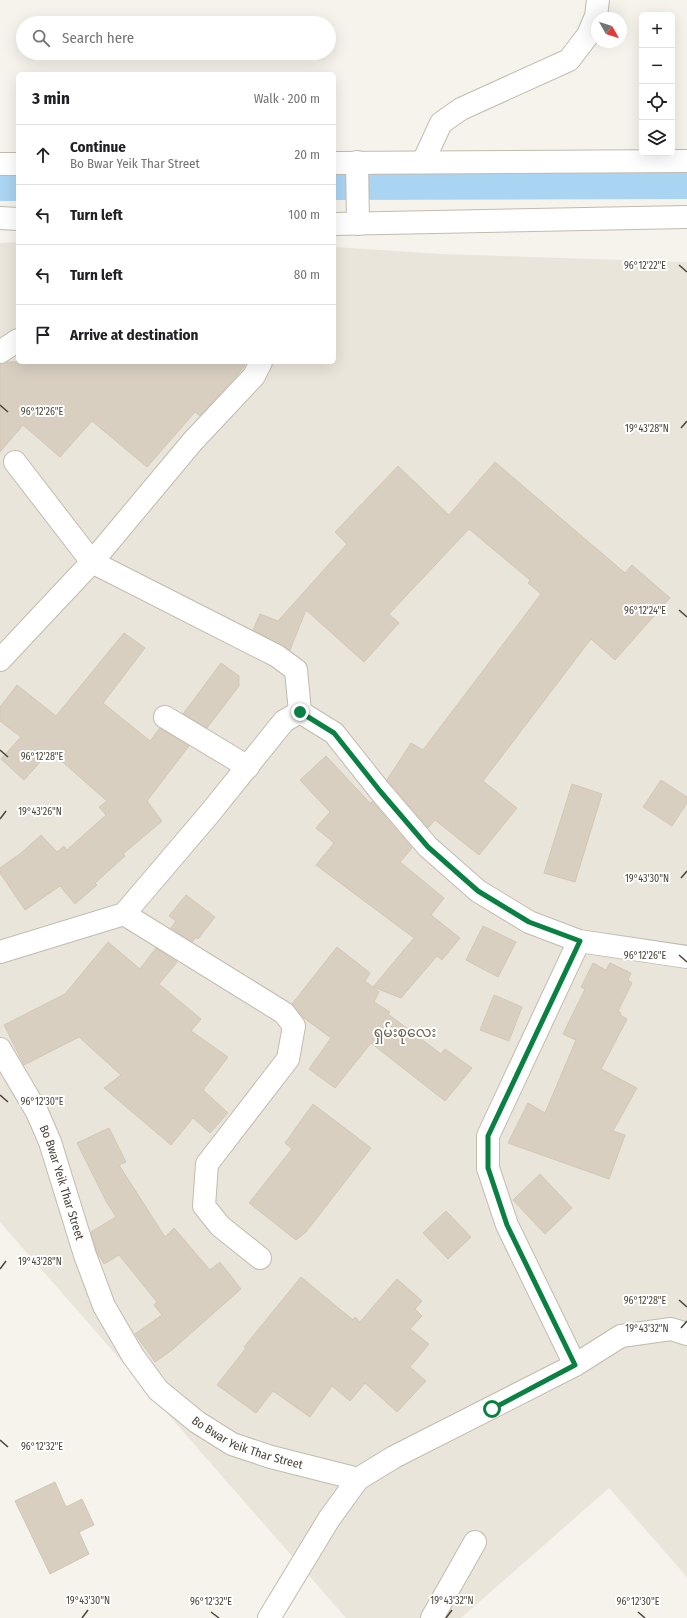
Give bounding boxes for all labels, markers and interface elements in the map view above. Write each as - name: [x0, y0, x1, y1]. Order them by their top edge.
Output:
- north arrow: [591, 12, 627, 48]
- map controls: [639, 12, 675, 156]
- button: +: [639, 12, 675, 48]
- search box: [16, 16, 336, 60]
- icon: search: [30, 27, 52, 49]
- text: Search here: [62, 29, 134, 47]
- button: −: [639, 48, 675, 84]
- button: locate: [639, 84, 675, 120]
- text: 3 min: [32, 88, 70, 109]
- text: Walk · 200 m: [254, 91, 320, 106]
- button: layers: [639, 120, 675, 156]
- text: Continue: [70, 138, 126, 156]
- icon: ahead: [32, 144, 54, 166]
- text: 20 m: [294, 147, 320, 162]
- text: Bo Bwar Yeik Thar Street: [70, 156, 200, 171]
- icon: left: [32, 204, 54, 226]
- text: Turn left: [70, 206, 123, 224]
- text: 100 m: [288, 207, 320, 222]
- text: 96°12'22"E: [624, 260, 666, 272]
- icon: left: [32, 264, 54, 286]
- text: Turn left: [70, 266, 123, 284]
- text: 80 m: [294, 267, 320, 282]
- icon: arrive: [32, 324, 54, 346]
- text: Arrive at destination: [70, 326, 198, 344]
- text: 96°12'26"E: [21, 406, 63, 418]
- text: 19°43'28"N: [625, 423, 669, 435]
- text: 96°12'24"E: [624, 605, 666, 617]
- route end: [291, 703, 309, 721]
- text: 96°12'28"E: [21, 751, 64, 763]
- text: 19°43'26"N: [18, 806, 62, 818]
- text: 19°43'30"N: [625, 873, 669, 885]
- text: 96°12'26"E: [624, 950, 666, 962]
- district label: ရှမ်းစုလေး: [374, 1022, 436, 1044]
- text: 96°12'30"E: [21, 1096, 64, 1108]
- street label: Bo Bwar Yeik Thar Street: [37, 1123, 87, 1242]
- text: 19°43'28"N: [18, 1256, 62, 1268]
- text: 96°12'28"E: [624, 1295, 667, 1307]
- text: 19°43'32"N: [625, 1323, 669, 1335]
- route start: [483, 1400, 501, 1418]
- street label: Bo Bwar Yeik Thar Street: [189, 1413, 304, 1472]
- text: 96°12'32"E: [21, 1441, 63, 1453]
- text: 19°43'30"N: [66, 1595, 110, 1607]
- text: 19°43'32"N: [430, 1595, 474, 1607]
- text: 96°12'32"E: [190, 1596, 232, 1608]
- text: 96°12'30"E: [617, 1596, 660, 1608]

